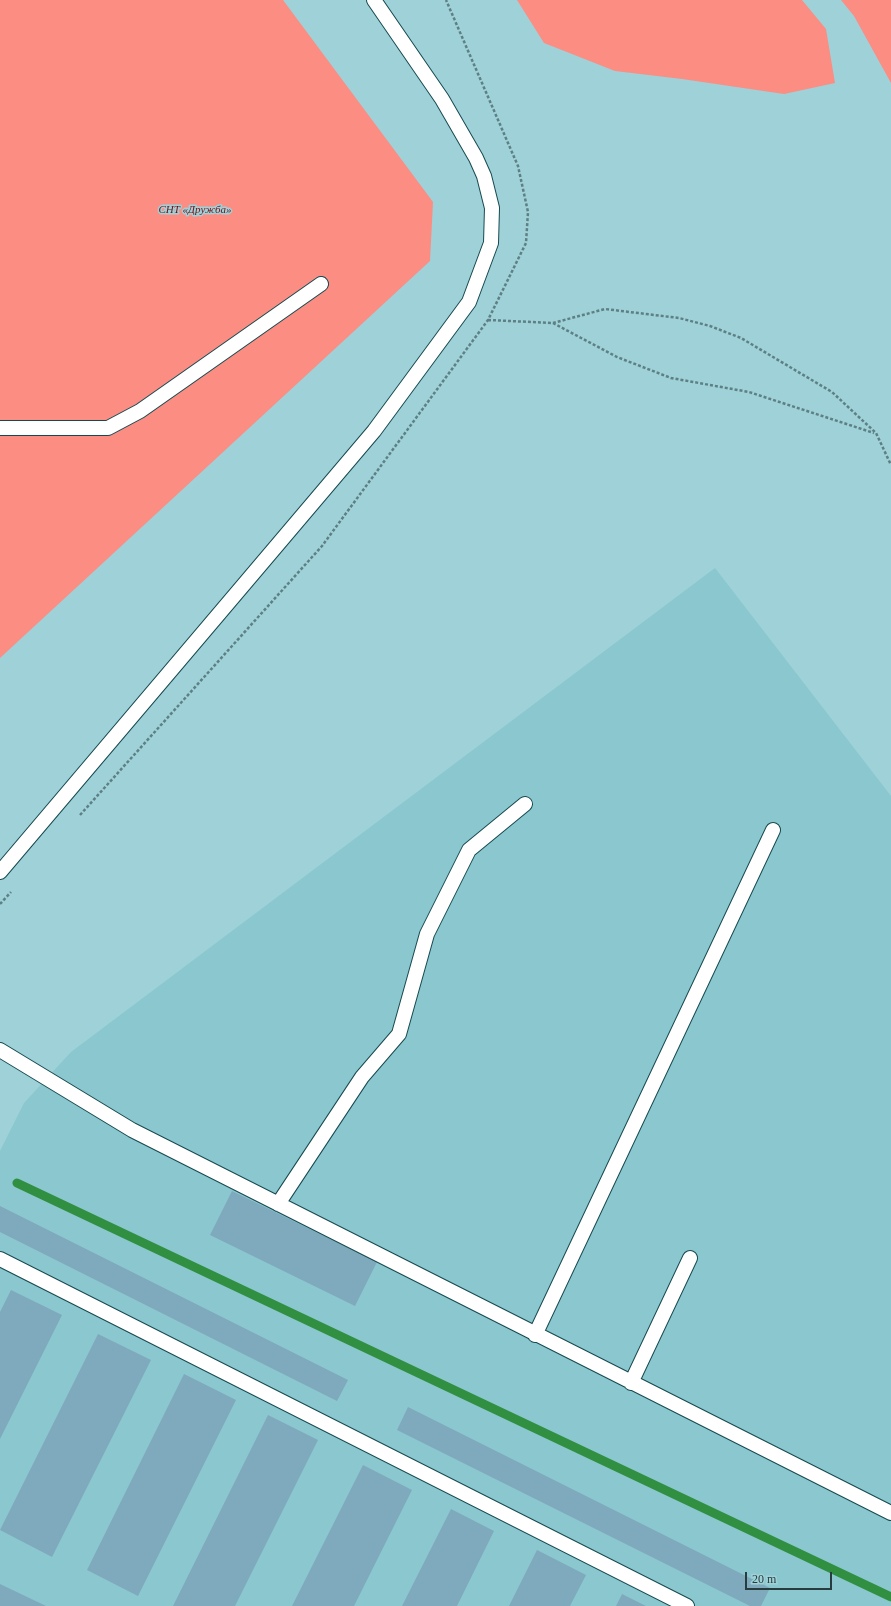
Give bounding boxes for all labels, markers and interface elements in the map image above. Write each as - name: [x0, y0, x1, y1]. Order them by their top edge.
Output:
- park label: СНТ «Дружба»: [158, 203, 232, 217]
- scale bar: [747, 1564, 834, 1590]
- text: 20 m: [752, 1572, 776, 1586]

